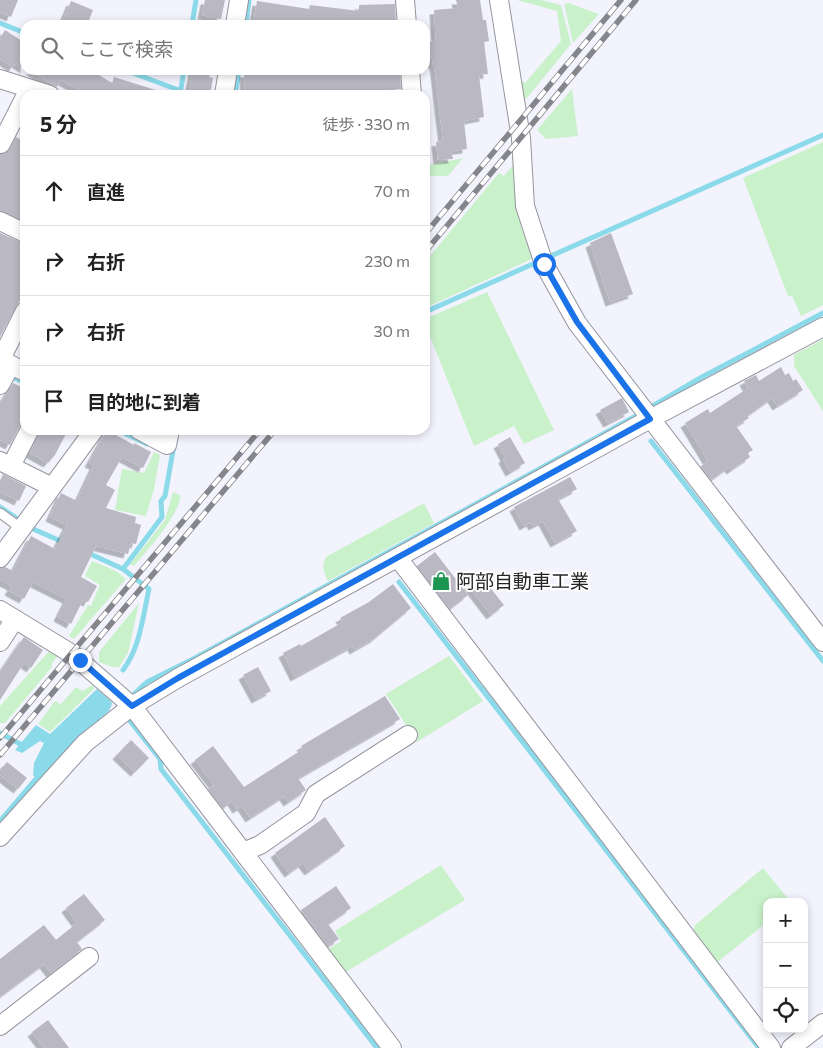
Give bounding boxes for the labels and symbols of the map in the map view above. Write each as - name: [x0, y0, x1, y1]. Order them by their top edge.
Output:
- route start: [533, 253, 556, 276]
- place label: 阿部自動車工業: [456, 569, 589, 592]
- shop icon: 阿部自動車工業: [430, 570, 452, 592]
- route end: [69, 649, 92, 672]

